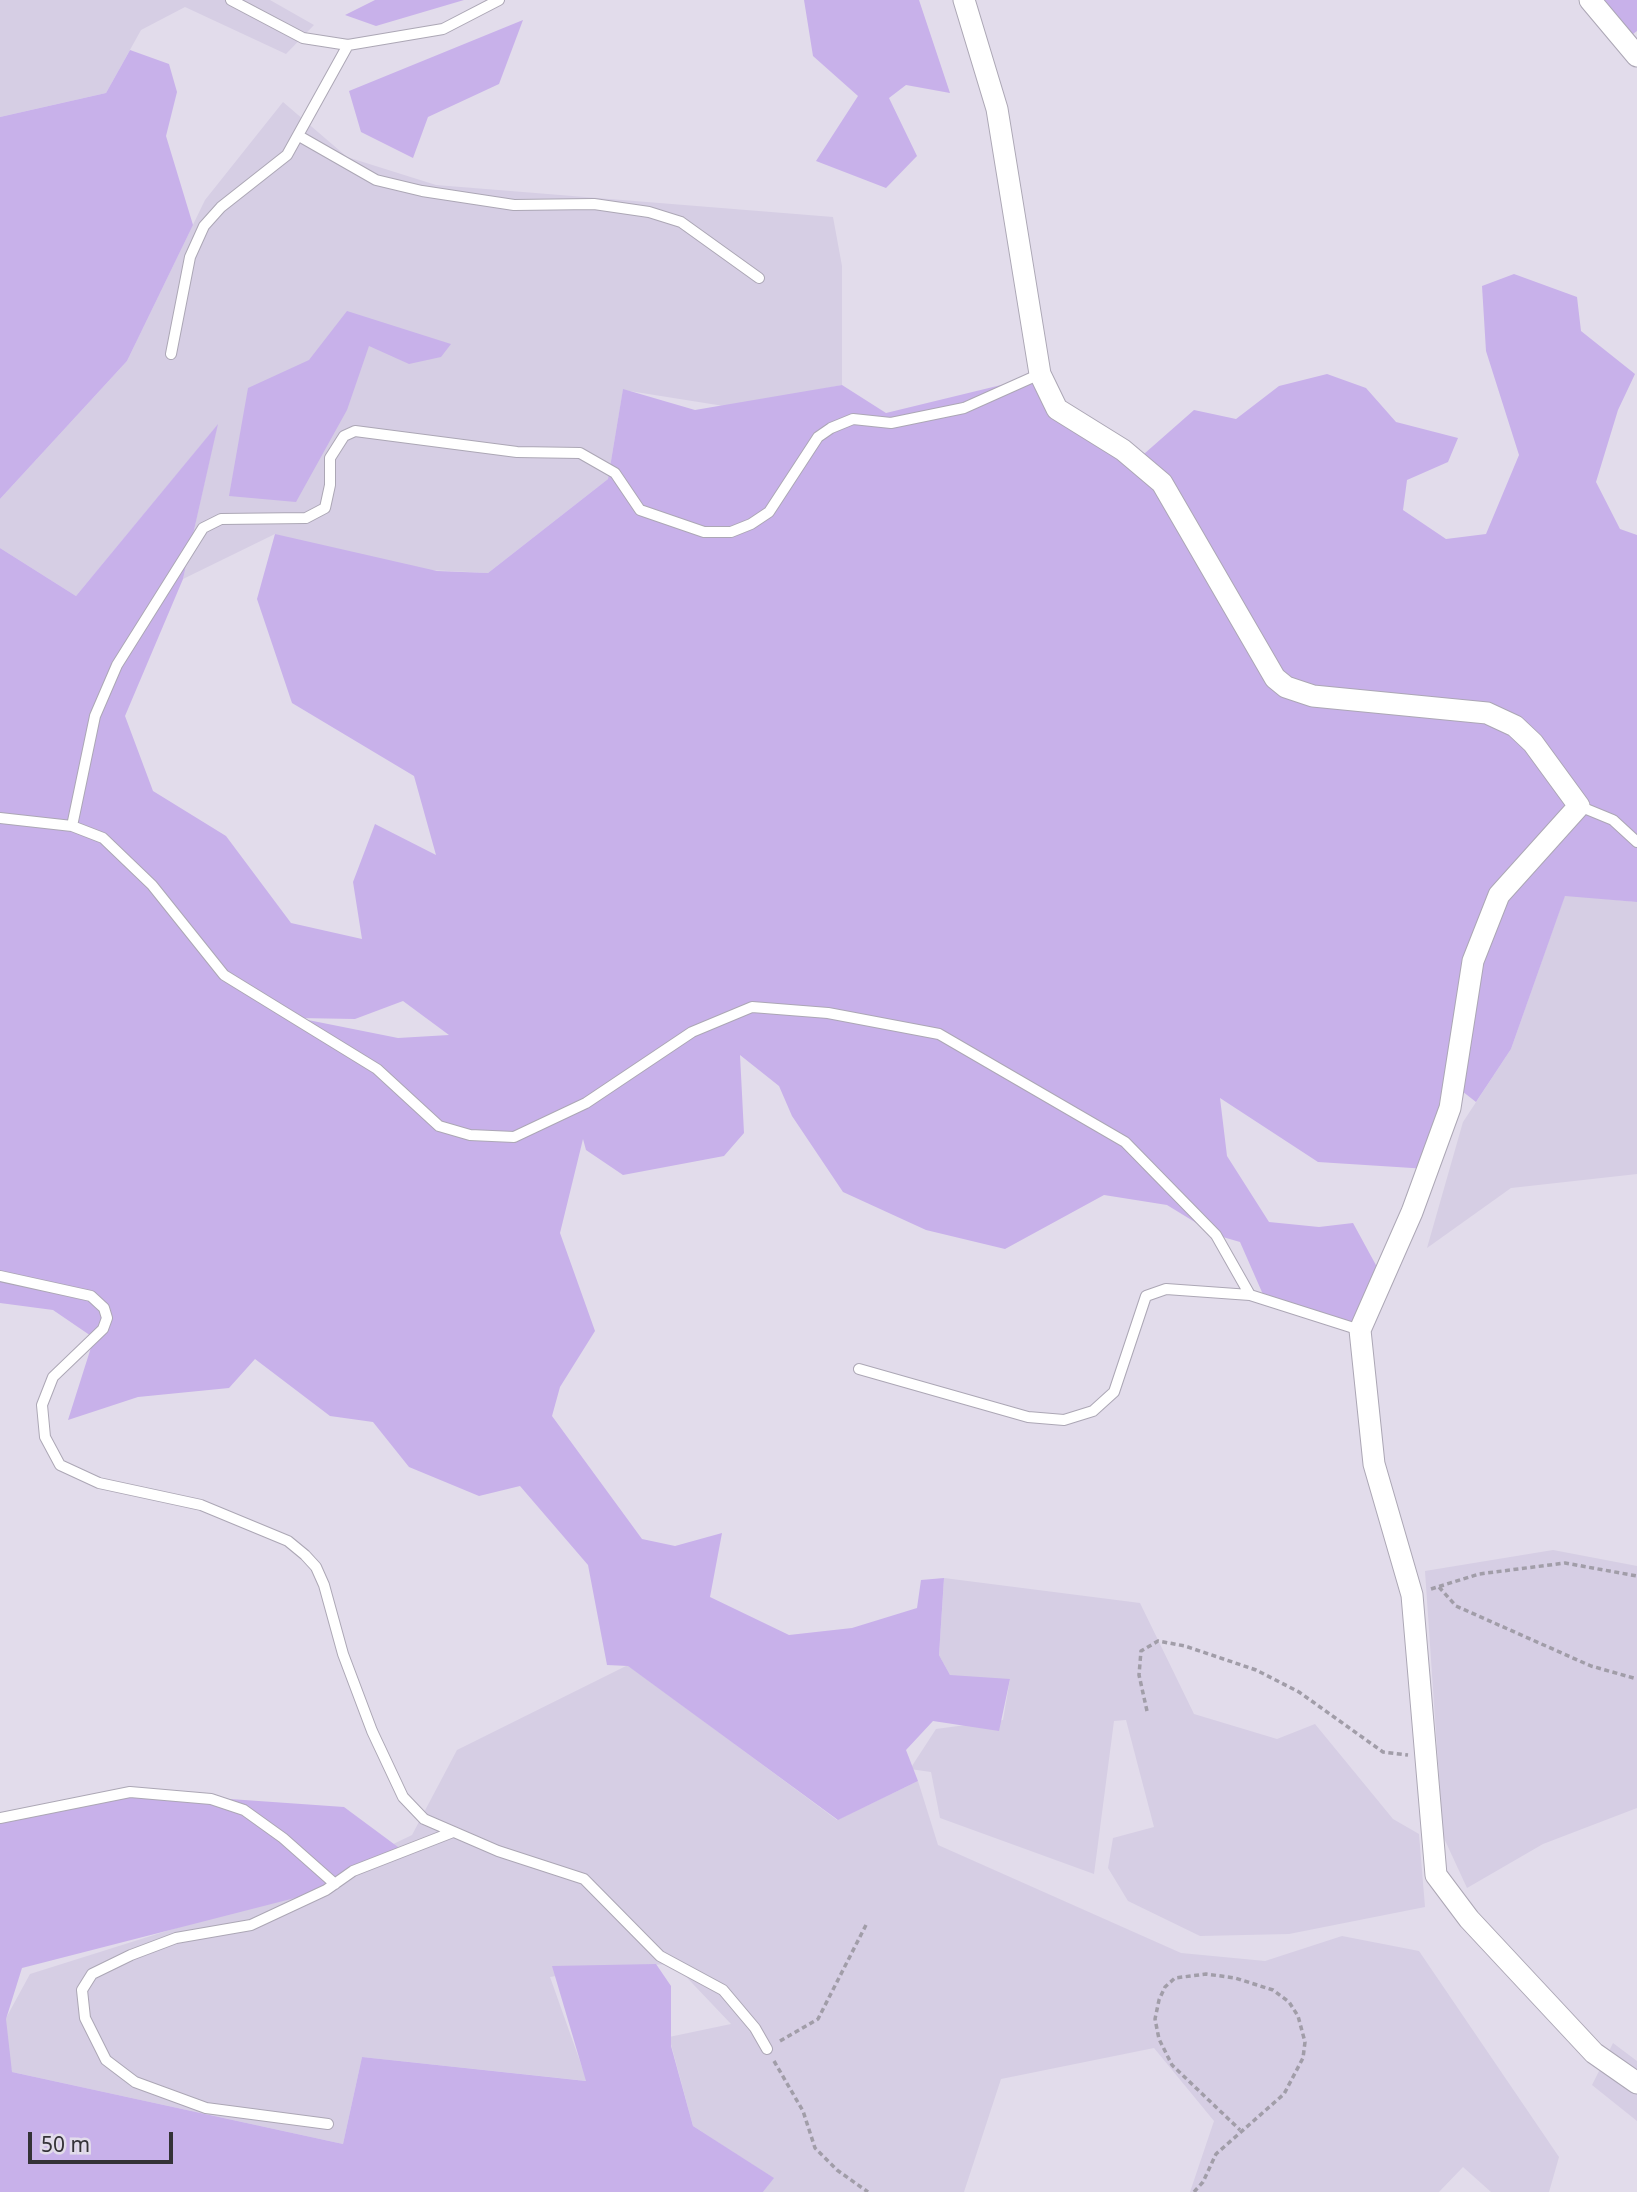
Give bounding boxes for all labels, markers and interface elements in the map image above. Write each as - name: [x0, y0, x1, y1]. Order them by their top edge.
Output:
- scale bar: [32, 2118, 177, 2162]
- text: 50 m: [41, 2130, 90, 2158]

